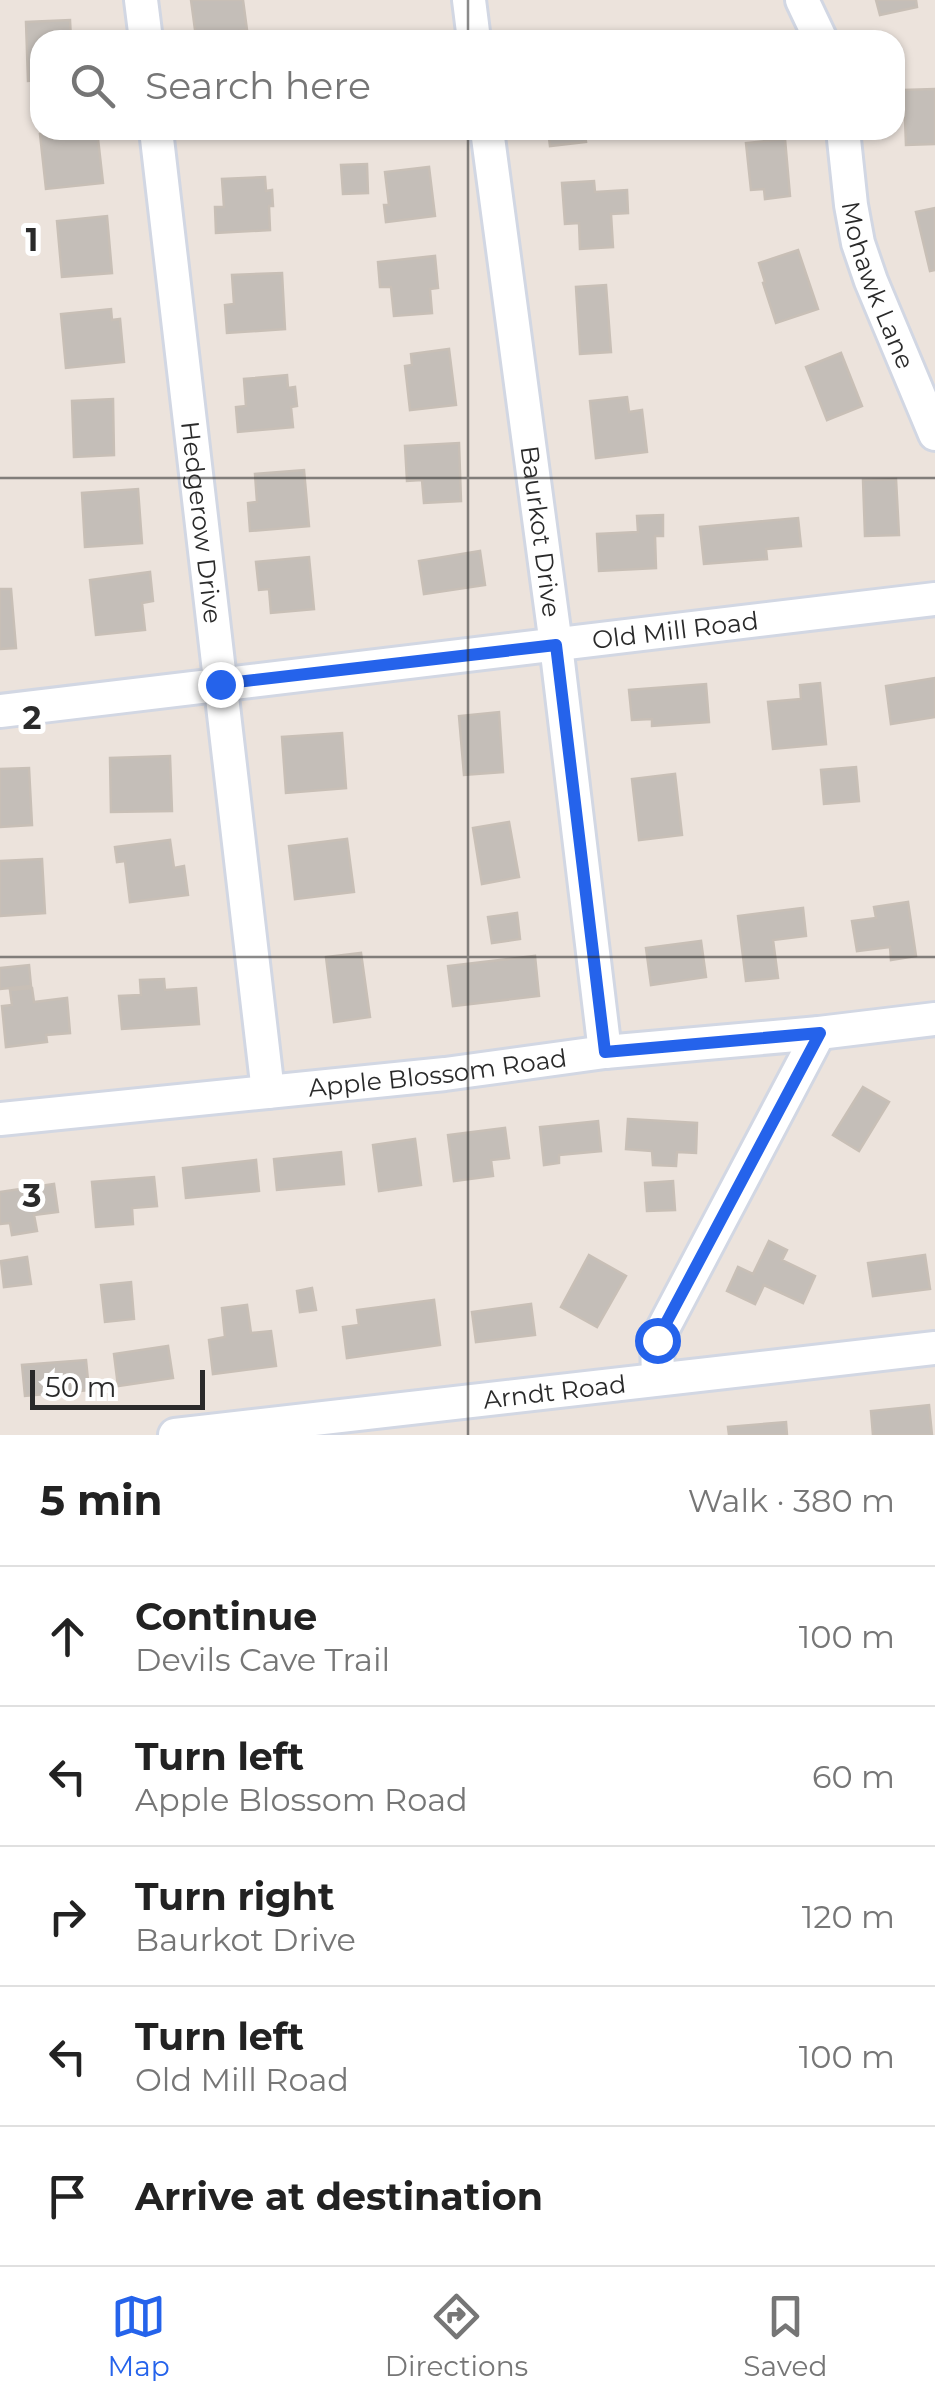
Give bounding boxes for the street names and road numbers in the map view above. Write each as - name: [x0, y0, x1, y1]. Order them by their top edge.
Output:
- street label: Mohawk Lane: [836, 199, 921, 373]
- street label: Hedgerow Drive: [175, 419, 228, 625]
- street label: Baurkot Drive: [514, 444, 567, 619]
- street label: Old Mill Road: [590, 605, 760, 655]
- street label: Apple Blossom Road: [307, 1042, 569, 1103]
- street label: Arndt Road: [482, 1368, 628, 1415]

